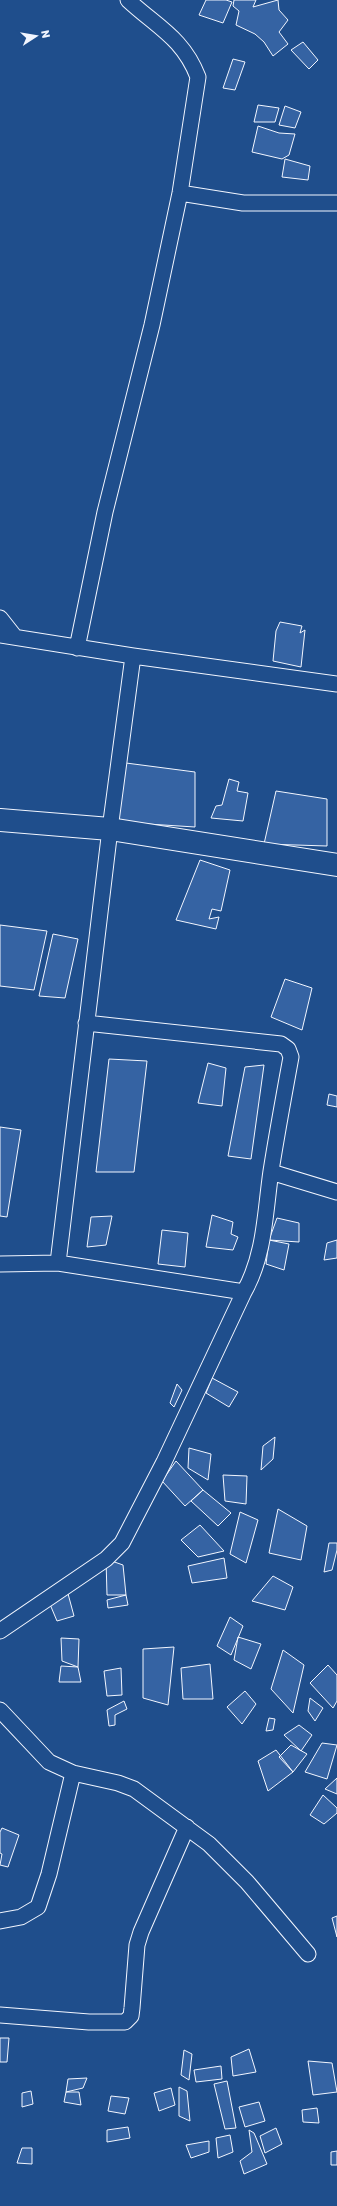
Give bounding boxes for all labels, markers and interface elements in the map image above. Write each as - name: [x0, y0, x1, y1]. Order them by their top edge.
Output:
- north arrow: [16, 16, 56, 56]
- text: N: [38, 29, 52, 39]

